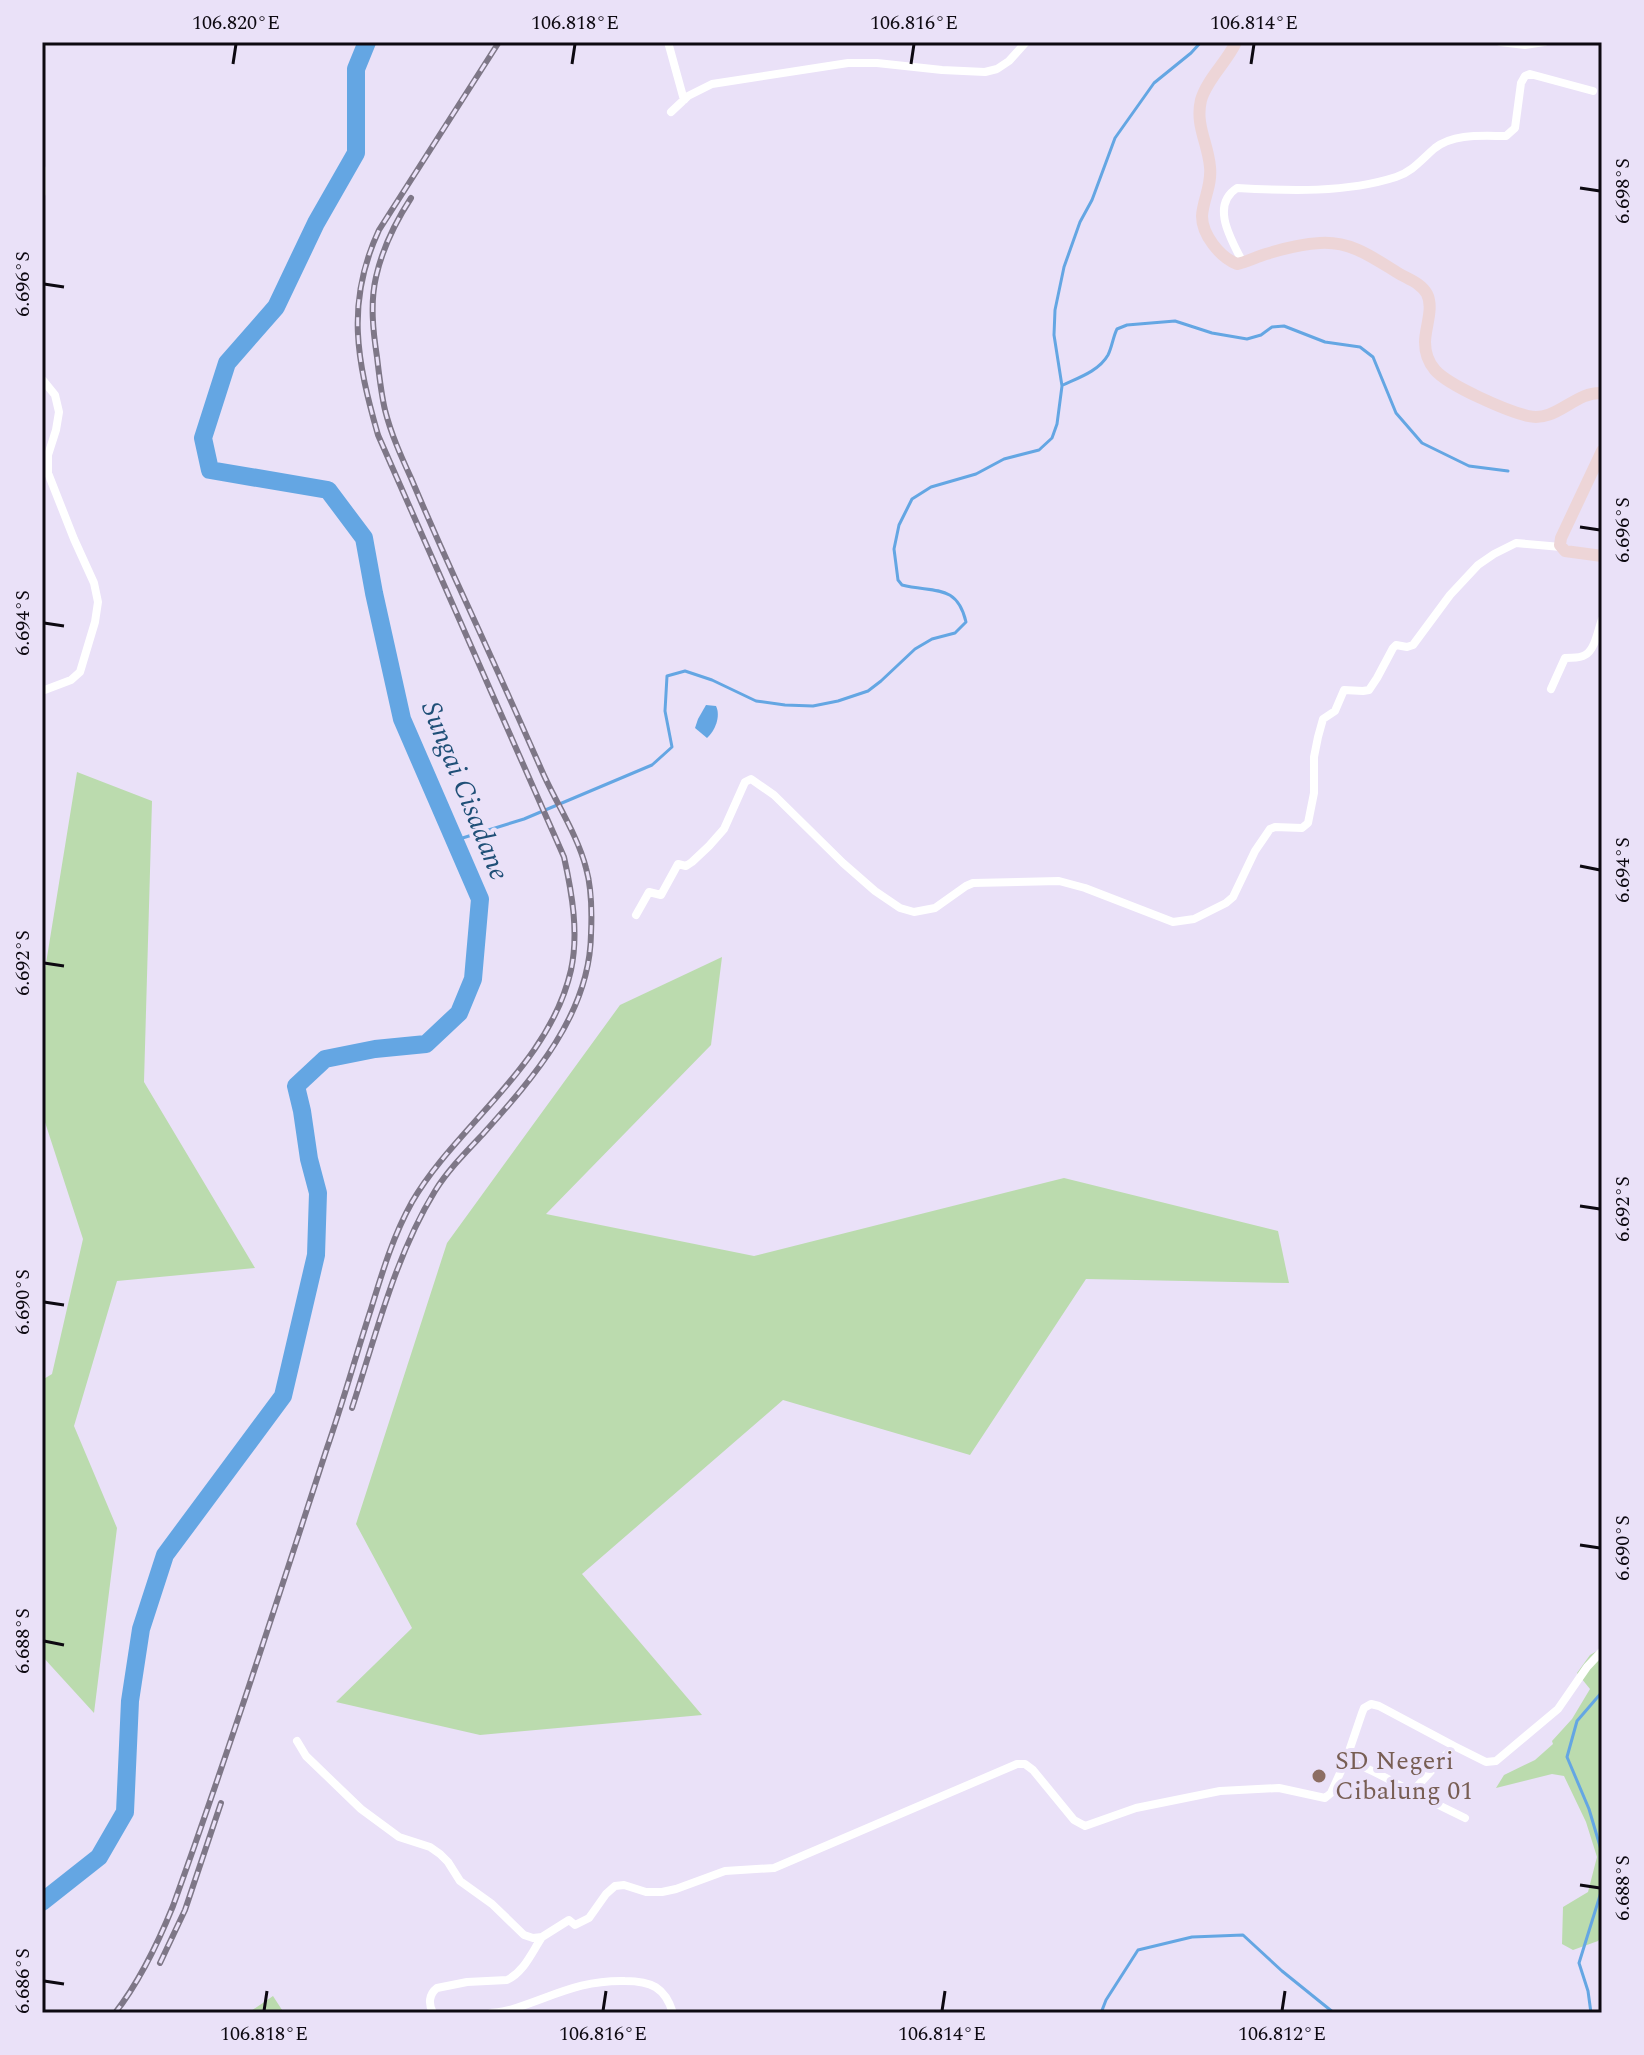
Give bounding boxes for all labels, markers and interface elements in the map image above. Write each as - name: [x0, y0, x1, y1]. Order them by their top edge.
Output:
- text: 106.820°E: [192, 8, 280, 38]
- text: 106.818°E: [531, 8, 619, 38]
- text: 106.816°E: [870, 8, 958, 38]
- text: 106.814°E: [1210, 8, 1298, 38]
- text: 6.698°S: [1608, 158, 1638, 224]
- text: 6.696°S: [8, 251, 38, 317]
- text: 6.696°S: [1608, 497, 1638, 563]
- text: 6.694°S: [8, 590, 38, 656]
- water label: Sungai Cisadane: [409, 695, 521, 887]
- text: 6.694°S: [1608, 837, 1638, 903]
- text: 6.692°S: [8, 930, 38, 996]
- text: 6.692°S: [1608, 1176, 1638, 1242]
- text: 6.690°S: [8, 1269, 38, 1335]
- text: 6.690°S: [1608, 1515, 1638, 1581]
- text: 6.688°S: [8, 1608, 38, 1674]
- place label: SD Negeri Cibalung 01: [1335, 1741, 1473, 1811]
- marker: SD Negeri Cibalung 01: [1310, 1767, 1328, 1785]
- text: 6.688°S: [1608, 1855, 1638, 1921]
- text: 6.686°S: [8, 1948, 38, 2014]
- text: 106.818°E: [220, 2019, 308, 2049]
- text: 106.816°E: [559, 2019, 647, 2049]
- text: 106.814°E: [898, 2019, 986, 2049]
- text: 106.812°E: [1238, 2019, 1326, 2049]

